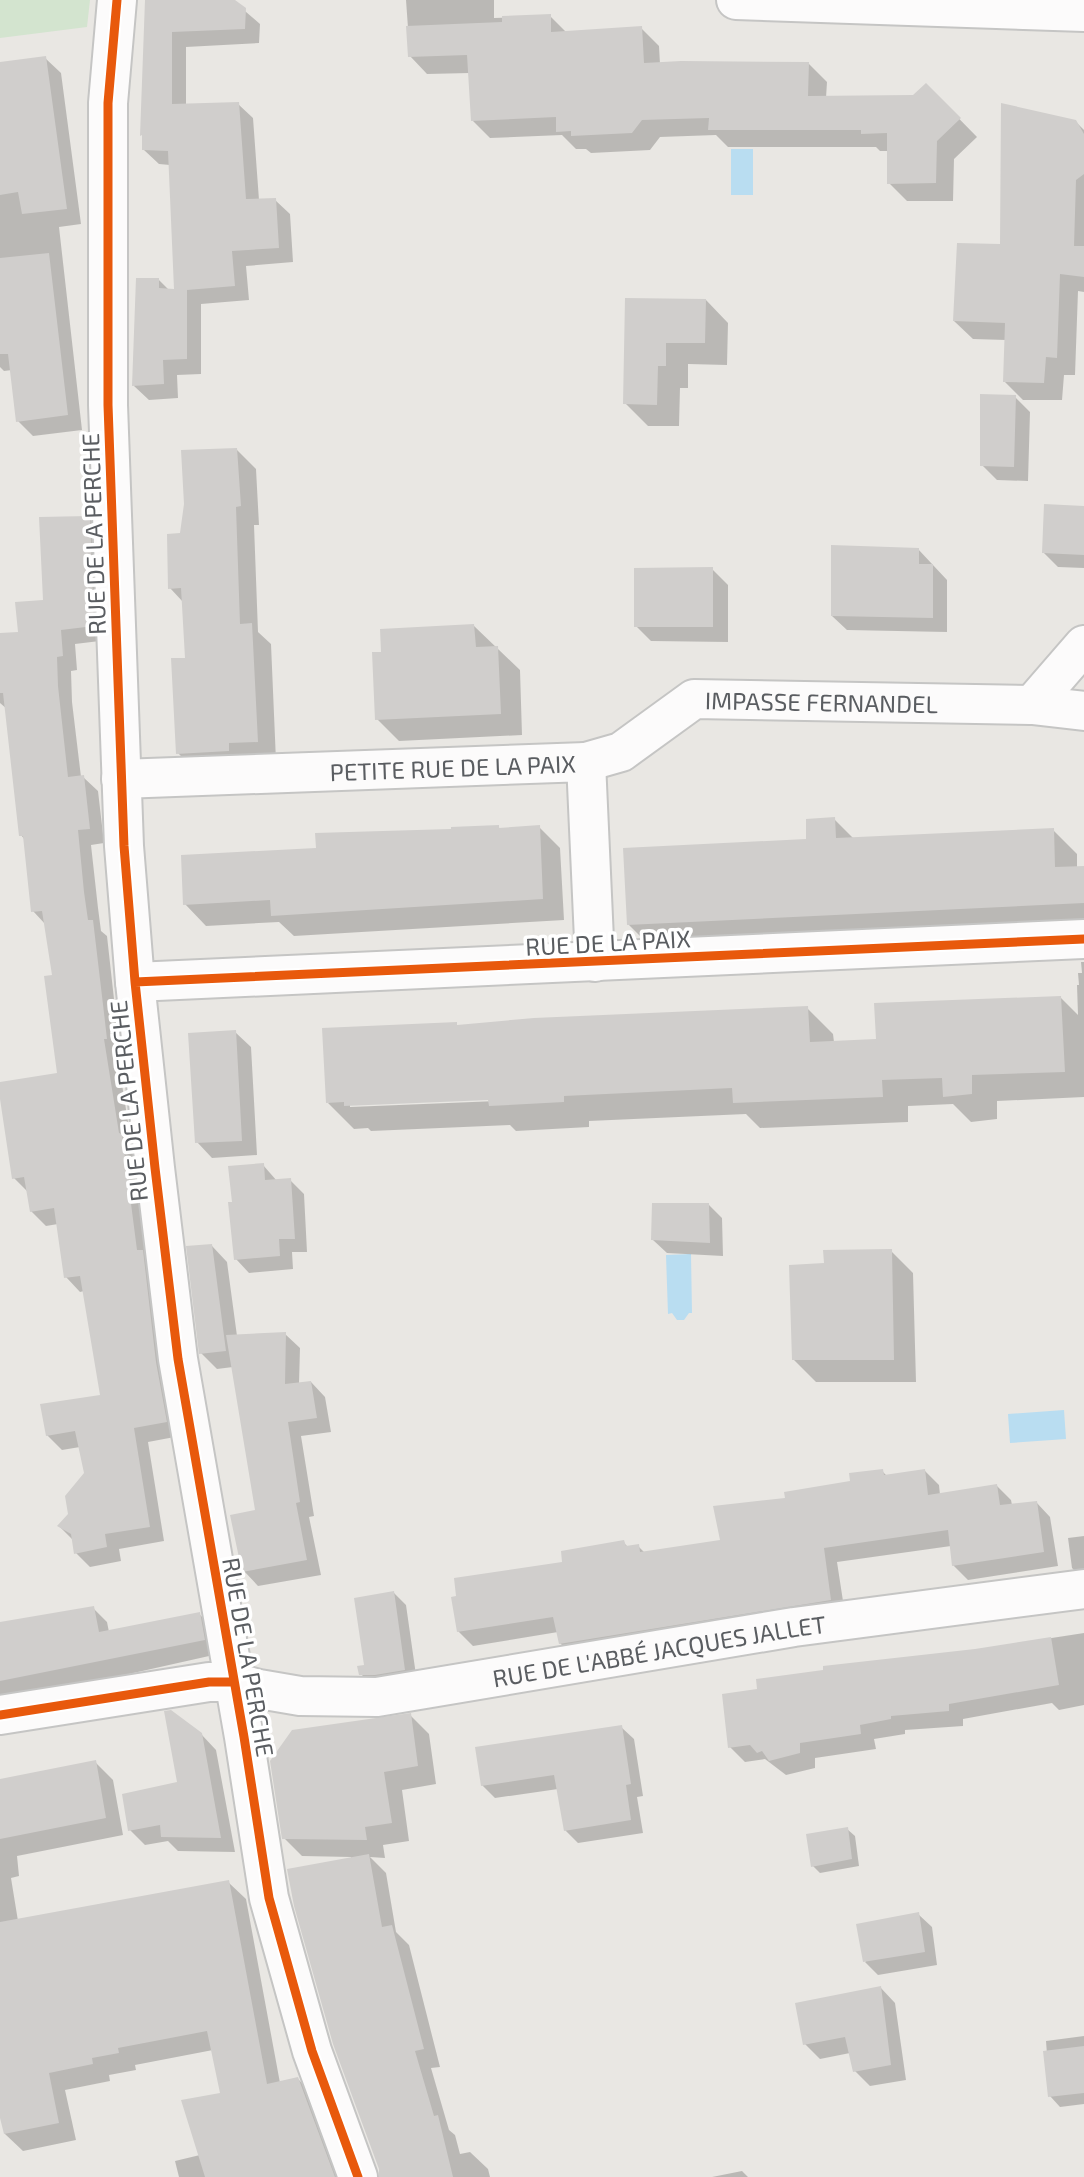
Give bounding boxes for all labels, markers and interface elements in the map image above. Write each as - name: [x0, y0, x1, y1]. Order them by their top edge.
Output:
- street label: RUE DE LA PERCHE: [75, 433, 111, 635]
- street label: IMPASSE FERNANDEL: [705, 685, 938, 718]
- street label: PETITE RUE DE LA PAIX: [329, 748, 577, 786]
- street label: RUE DE LA PAIX: [525, 923, 692, 961]
- street label: RUE DE LA PERCHE: [103, 999, 153, 1203]
- street label: RUE DE LA PERCHE: [217, 1555, 281, 1759]
- street label: RUE DE L'ABBÉ JACQUES JALLET: [490, 1608, 827, 1692]

